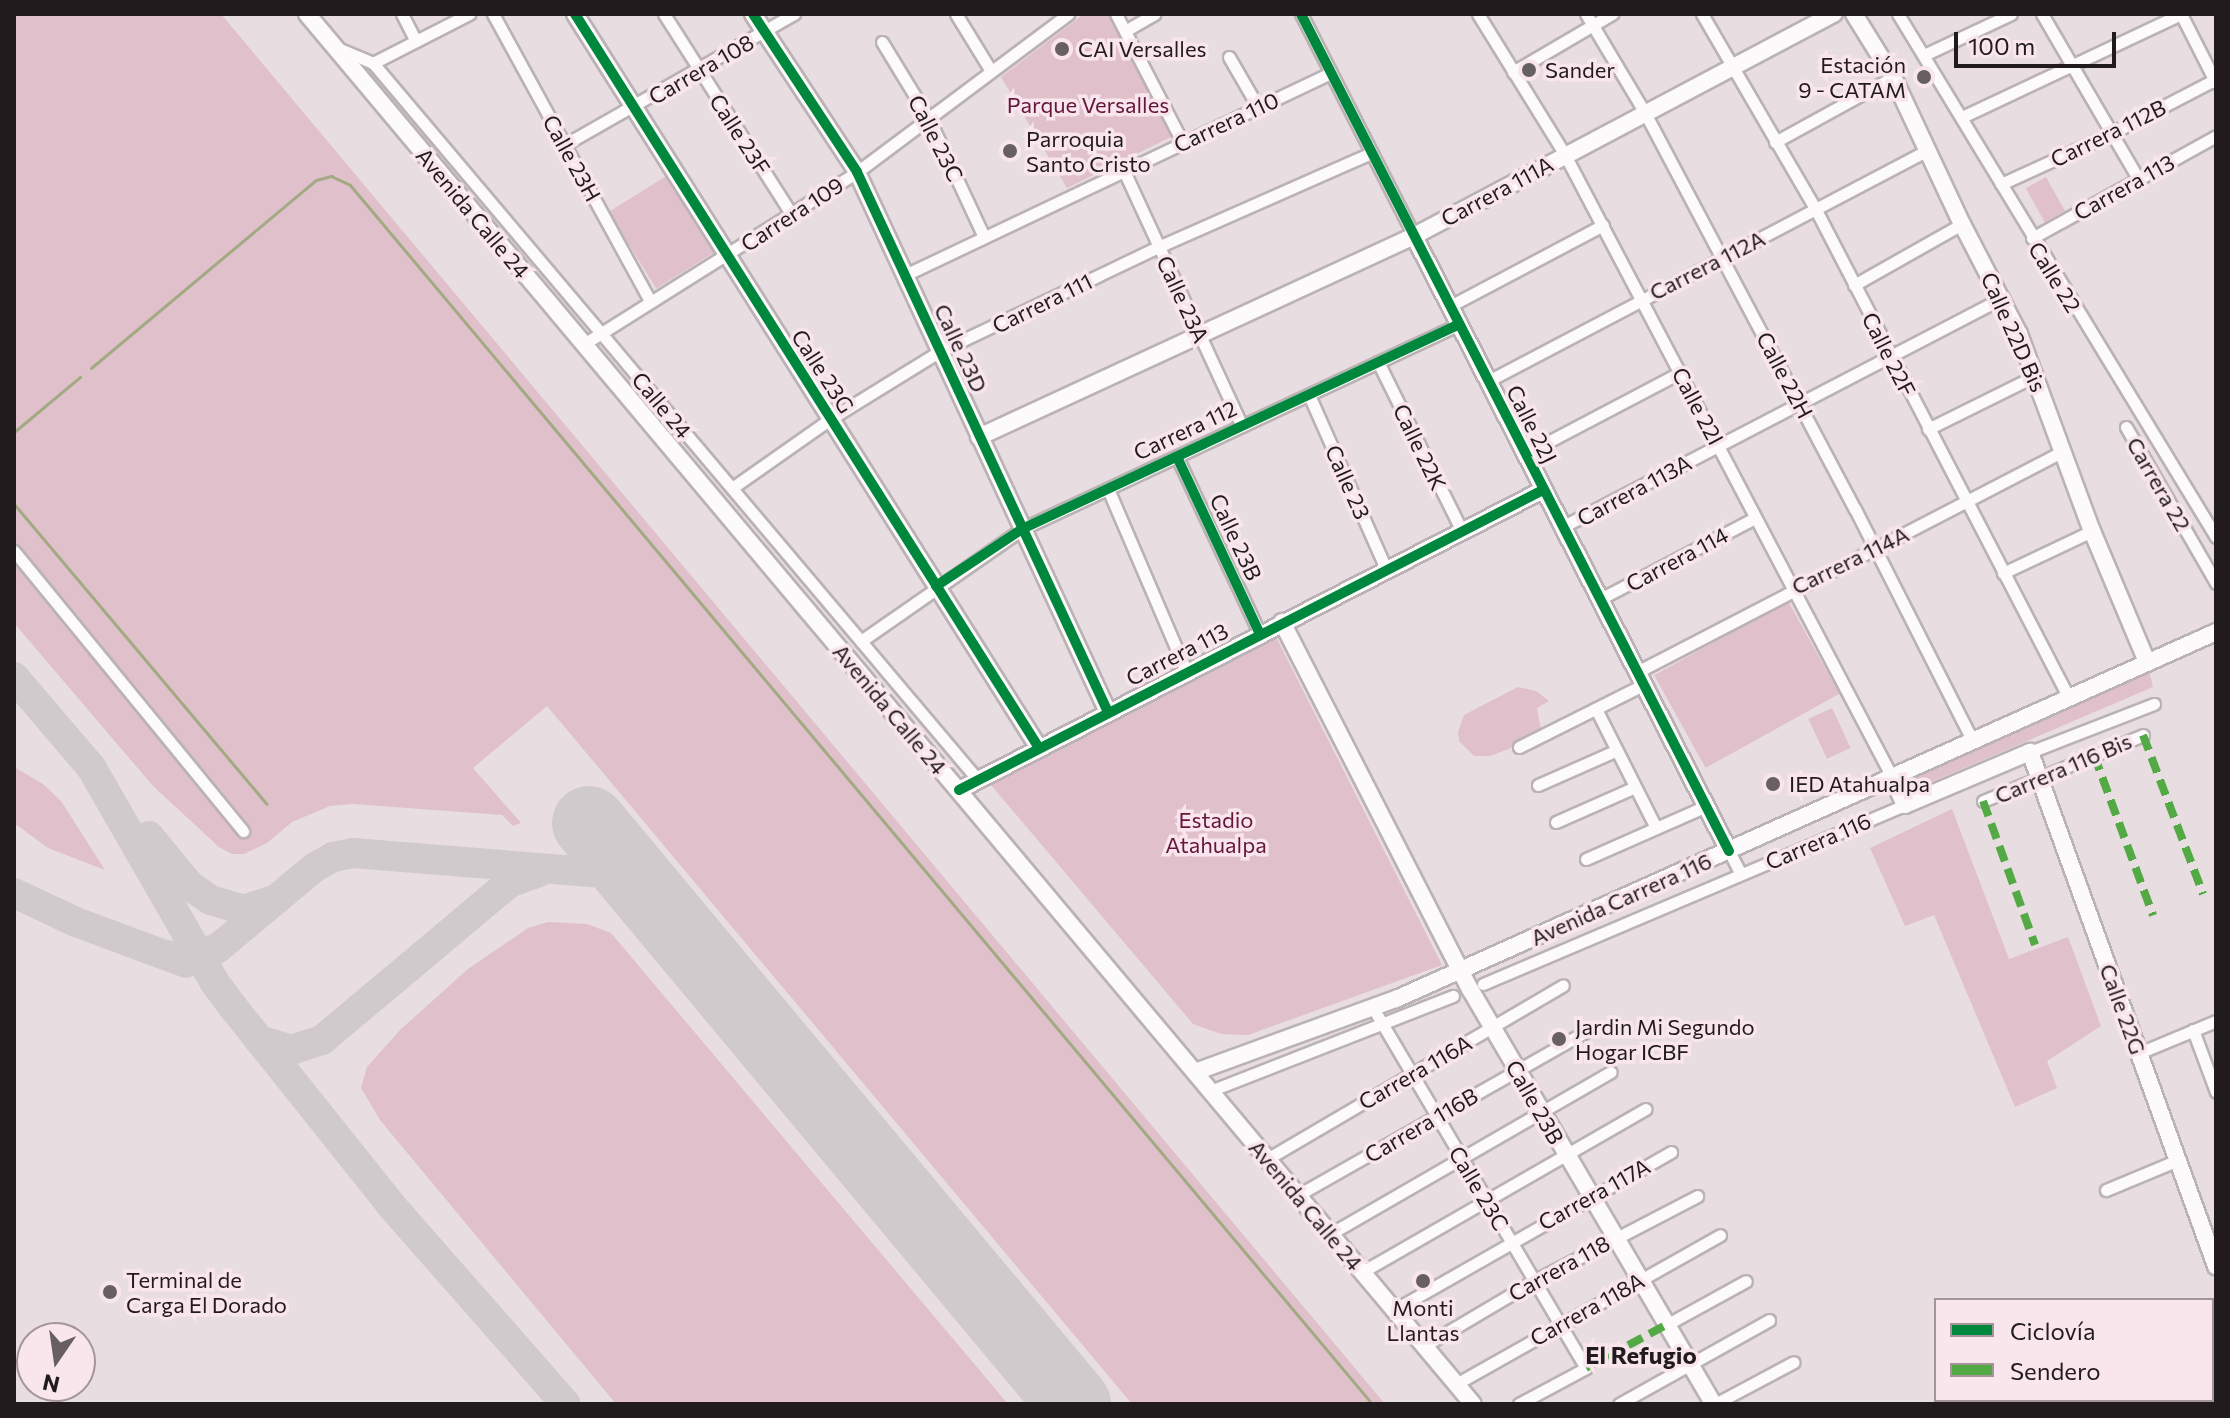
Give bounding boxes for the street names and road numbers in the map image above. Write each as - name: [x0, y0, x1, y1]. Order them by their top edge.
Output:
- street label: Carrera 108: [644, 28, 758, 110]
- street label: Carrera 110: [1169, 86, 1283, 158]
- street label: Calle 23F: [704, 89, 776, 179]
- street label: Calle 23C: [903, 90, 969, 186]
- street label: Carrera 112B: [2046, 94, 2170, 172]
- street label: Calle 23H: [537, 110, 607, 206]
- street label: Avenida Calle 24: [411, 142, 535, 284]
- street label: Carrera 113: [2069, 149, 2179, 225]
- street label: Carrera 111A: [1436, 150, 1558, 232]
- street label: Carrera 109: [736, 171, 848, 257]
- street label: Carrera 112A: [1645, 225, 1769, 305]
- street label: Calle 22: [2023, 237, 2087, 317]
- street label: Calle 23A: [1151, 251, 1215, 347]
- street label: Carrera 111: [988, 267, 1096, 339]
- street label: Calle 22D Bis: [1976, 268, 2052, 396]
- street label: Calle 23D: [929, 300, 993, 396]
- street label: Calle 22F: [1857, 308, 1921, 400]
- street label: Calle 23G: [786, 324, 860, 418]
- street label: Calle 22H: [1751, 327, 1819, 423]
- street label: Calle 22I: [1667, 363, 1729, 449]
- street label: Calle 24: [627, 366, 697, 444]
- street label: Calle 22J: [1501, 380, 1563, 468]
- street label: Carrera 112: [1129, 395, 1241, 465]
- street label: Calle 22K: [1388, 400, 1452, 494]
- street label: Carrera 22: [2122, 432, 2196, 536]
- street label: Calle 23: [1320, 441, 1376, 523]
- street label: Carrera 113A: [1572, 449, 1696, 531]
- street label: Calle 23B: [1204, 489, 1268, 585]
- street label: Carrera 114A: [1787, 520, 1913, 600]
- street label: Carrera 114: [1622, 521, 1732, 597]
- street label: Carrera 113: [1122, 617, 1232, 691]
- street label: Avenida Calle 24: [828, 638, 952, 780]
- street label: Carrera 116 Bis: [1991, 727, 2135, 809]
- street label: Carrera 116: [1761, 807, 1875, 875]
- street label: Avenida Carrera 116: [1526, 847, 1716, 951]
- street label: Calle 22G: [2095, 960, 2151, 1058]
- street label: Carrera 116A: [1354, 1029, 1476, 1115]
- street label: Calle 23B: [1500, 1055, 1570, 1149]
- street label: Carrera 116B: [1360, 1082, 1482, 1168]
- street label: Avenida Calle 24: [1244, 1134, 1368, 1276]
- street label: Calle 23C: [1444, 1141, 1514, 1235]
- street label: Carrera 117A: [1534, 1153, 1654, 1235]
- street label: Carrera 118: [1504, 1229, 1614, 1307]
- street label: Carrera 118A: [1525, 1267, 1649, 1351]

